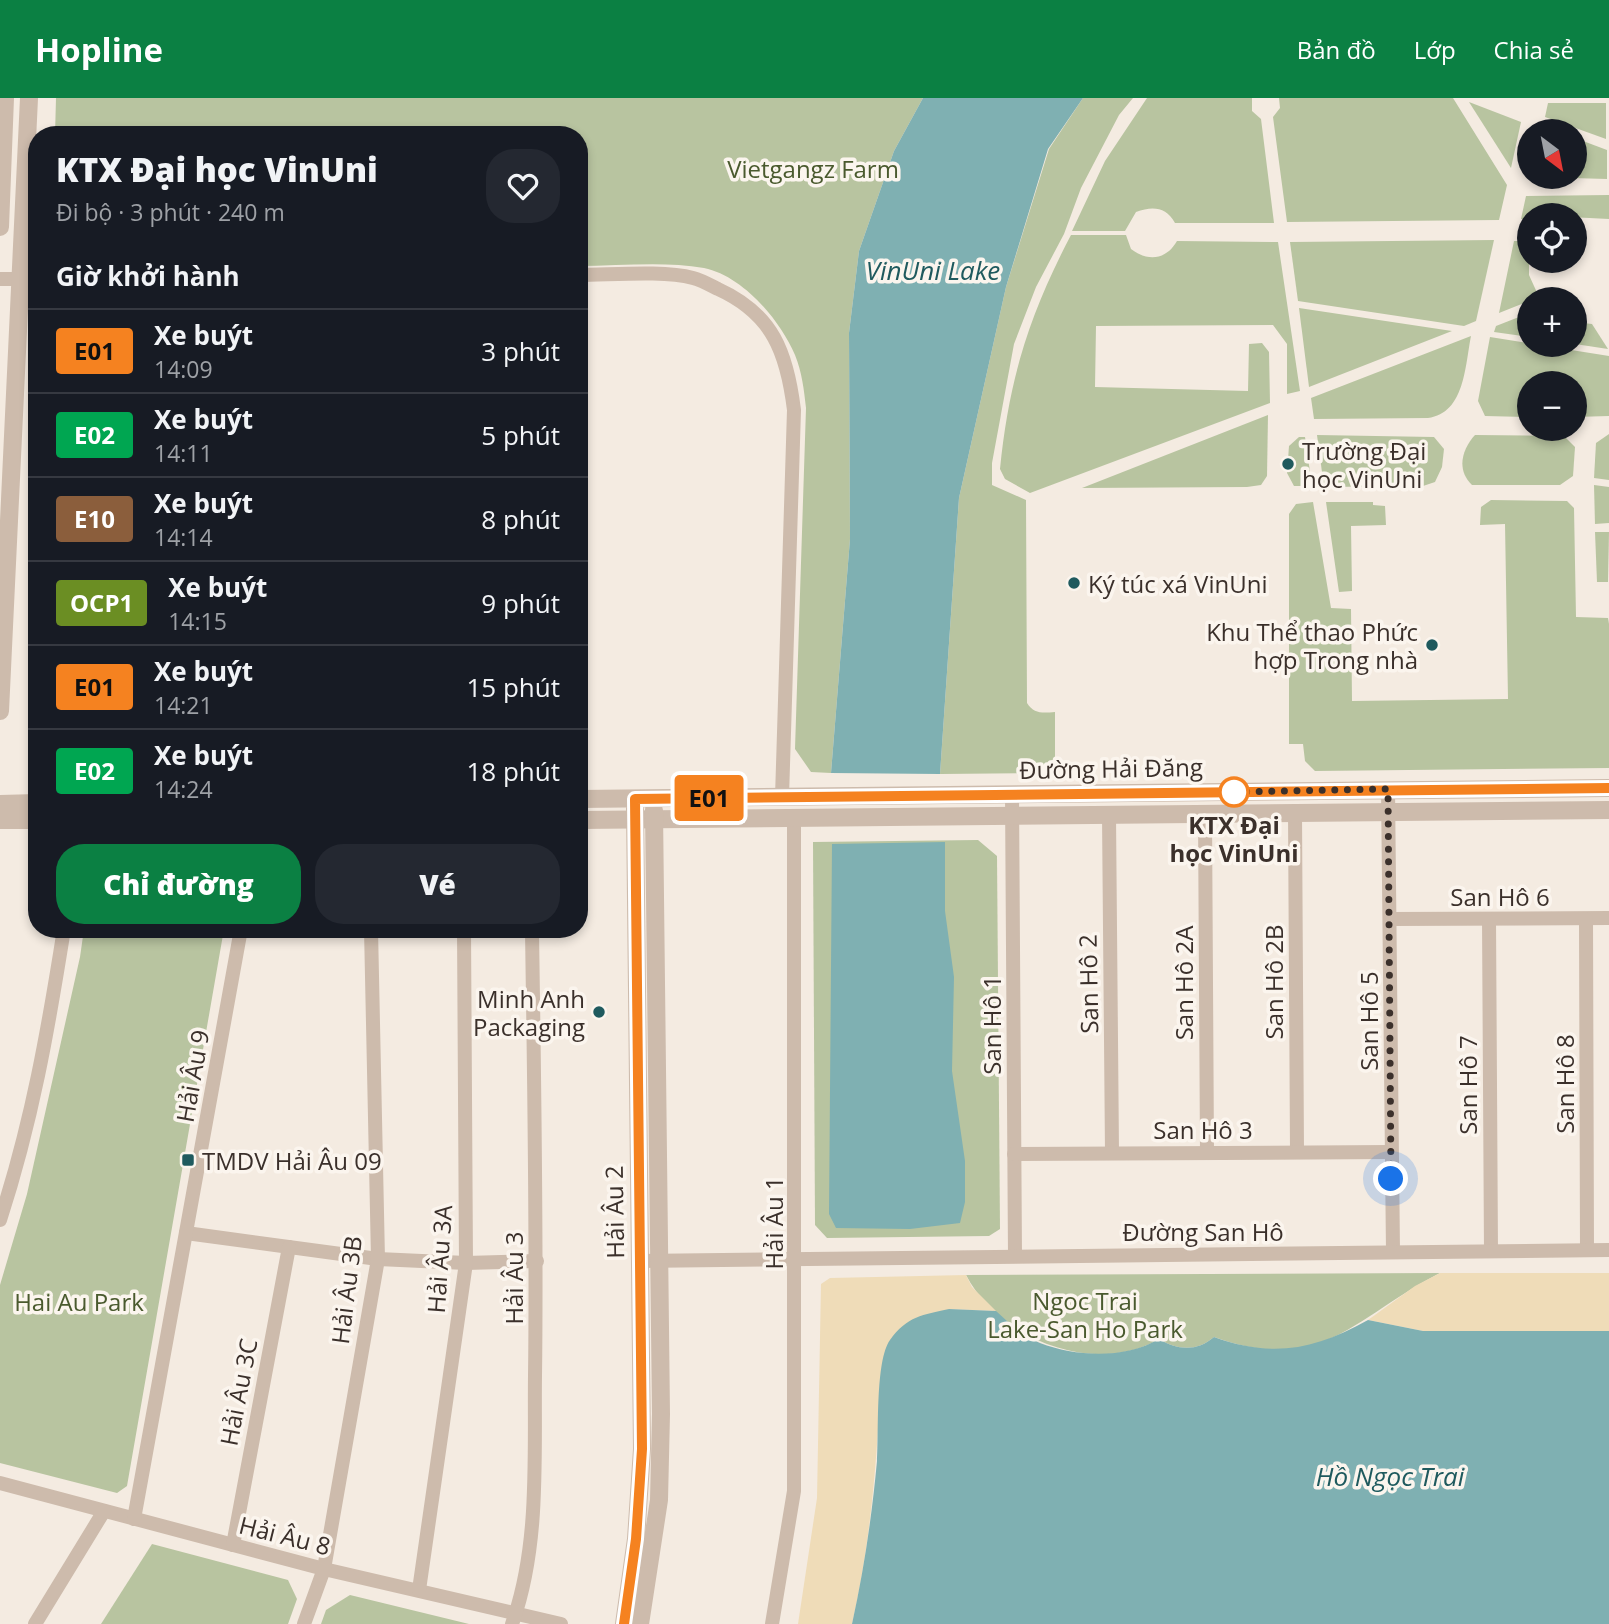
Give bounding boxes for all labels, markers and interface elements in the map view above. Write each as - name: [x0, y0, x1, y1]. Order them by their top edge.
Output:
- text: Hopline: [35, 27, 163, 72]
- text: Bản đồ: [1297, 33, 1376, 66]
- text: Lớp: [1414, 33, 1456, 66]
- text: Chia sẻ: [1494, 33, 1574, 66]
- north arrow: [1517, 119, 1587, 189]
- map controls: [1517, 119, 1587, 441]
- text: KTX Đại học VinUni: [56, 147, 378, 192]
- button: heart: [486, 149, 560, 223]
- park label: Vietgangz Farm: [727, 152, 899, 185]
- text: Đi bộ · 3 phút · 240 m: [56, 196, 285, 228]
- button: locate: [1517, 203, 1587, 273]
- water label: VinUni Lake: [866, 252, 1000, 288]
- text: Giờ khởi hành: [56, 258, 240, 294]
- button: +: [1517, 287, 1587, 357]
- text: Xe buýt: [154, 317, 253, 353]
- text: 3 phút: [481, 333, 560, 369]
- text: E01: [74, 334, 115, 367]
- text: 14:09: [154, 353, 213, 385]
- button: −: [1517, 371, 1587, 441]
- text: Xe buýt: [154, 401, 253, 437]
- text: 5 phút: [481, 417, 560, 453]
- text: E02: [74, 418, 115, 451]
- place label: Trường Đại học VinUni: [1302, 434, 1426, 495]
- text: 14:11: [154, 437, 213, 469]
- marker: Trường Đại học VinUni: [1280, 456, 1296, 472]
- text: Xe buýt: [154, 485, 253, 521]
- text: 8 phút: [481, 501, 560, 537]
- text: E10: [74, 502, 115, 535]
- text: 14:14: [154, 521, 213, 553]
- place label: Ký túc xá VinUni: [1088, 567, 1267, 600]
- text: Xe buýt: [168, 569, 267, 605]
- marker: Ký túc xá VinUni: [1066, 575, 1082, 591]
- text: 9 phút: [481, 585, 560, 621]
- text: OCP1: [70, 586, 133, 619]
- text: 14:15: [168, 605, 227, 637]
- place label: Khu Thể thao Phức hợp Trong nhà: [1206, 615, 1418, 676]
- marker: Khu Thể thao Phức hợp Trong nhà: [1424, 637, 1440, 653]
- text: Xe buýt: [154, 653, 253, 689]
- text: 15 phút: [466, 669, 560, 705]
- text: E01: [74, 670, 115, 703]
- text: 14:21: [154, 689, 213, 721]
- text: Xe buýt: [154, 737, 253, 773]
- street label: Đường Hải Đăng: [1019, 750, 1203, 786]
- text: 18 phút: [466, 753, 560, 789]
- text: E02: [74, 754, 115, 787]
- text: 14:24: [154, 773, 213, 805]
- line badge: E01: [669, 775, 749, 821]
- marker: KTX Đại học VinUni: [1219, 777, 1249, 807]
- text: E01: [689, 781, 729, 814]
- place label: KTX Đại học VinUni: [1169, 808, 1299, 869]
- button: Chỉ đường: [56, 844, 301, 924]
- button: Vé: [315, 844, 560, 924]
- street label: San Hô 6: [1450, 880, 1550, 913]
- street label: San Hô 2B: [1257, 924, 1290, 1040]
- street label: San Hô 2A: [1167, 925, 1200, 1040]
- street label: San Hô 2: [1071, 934, 1105, 1034]
- street label: San Hô 5: [1352, 971, 1385, 1071]
- street label: San Hô 1: [975, 975, 1008, 1075]
- place label: Minh Anh Packaging: [473, 982, 585, 1043]
- marker: Minh Anh Packaging: [591, 1004, 607, 1020]
- street label: Hải Âu 9: [168, 1027, 216, 1125]
- street label: San Hô 8: [1548, 1034, 1581, 1134]
- street label: San Hô 7: [1451, 1035, 1484, 1135]
- street label: San Hô 3: [1153, 1113, 1253, 1146]
- place label: TMDV Hải Âu 09: [202, 1144, 382, 1177]
- marker: TMDV Hải Âu 09: [180, 1152, 196, 1168]
- your location: [1373, 1161, 1408, 1196]
- street label: Hải Âu 2: [597, 1165, 631, 1259]
- street label: Hải Âu 1: [757, 1176, 790, 1270]
- street label: Hải Âu 3A: [419, 1203, 459, 1314]
- street label: Đường San Hô: [1122, 1215, 1284, 1248]
- street label: Hải Âu 3: [497, 1231, 530, 1325]
- street label: Hải Âu 3B: [323, 1234, 369, 1346]
- park label: Ngoc Trai Lake-San Ho Park: [987, 1284, 1183, 1345]
- park label: Hai Au Park: [14, 1285, 144, 1318]
- street label: Hải Âu 3C: [211, 1336, 265, 1448]
- water label: Hồ Ngọc Trai: [1316, 1458, 1465, 1494]
- street label: Hải Âu 8: [236, 1508, 334, 1562]

